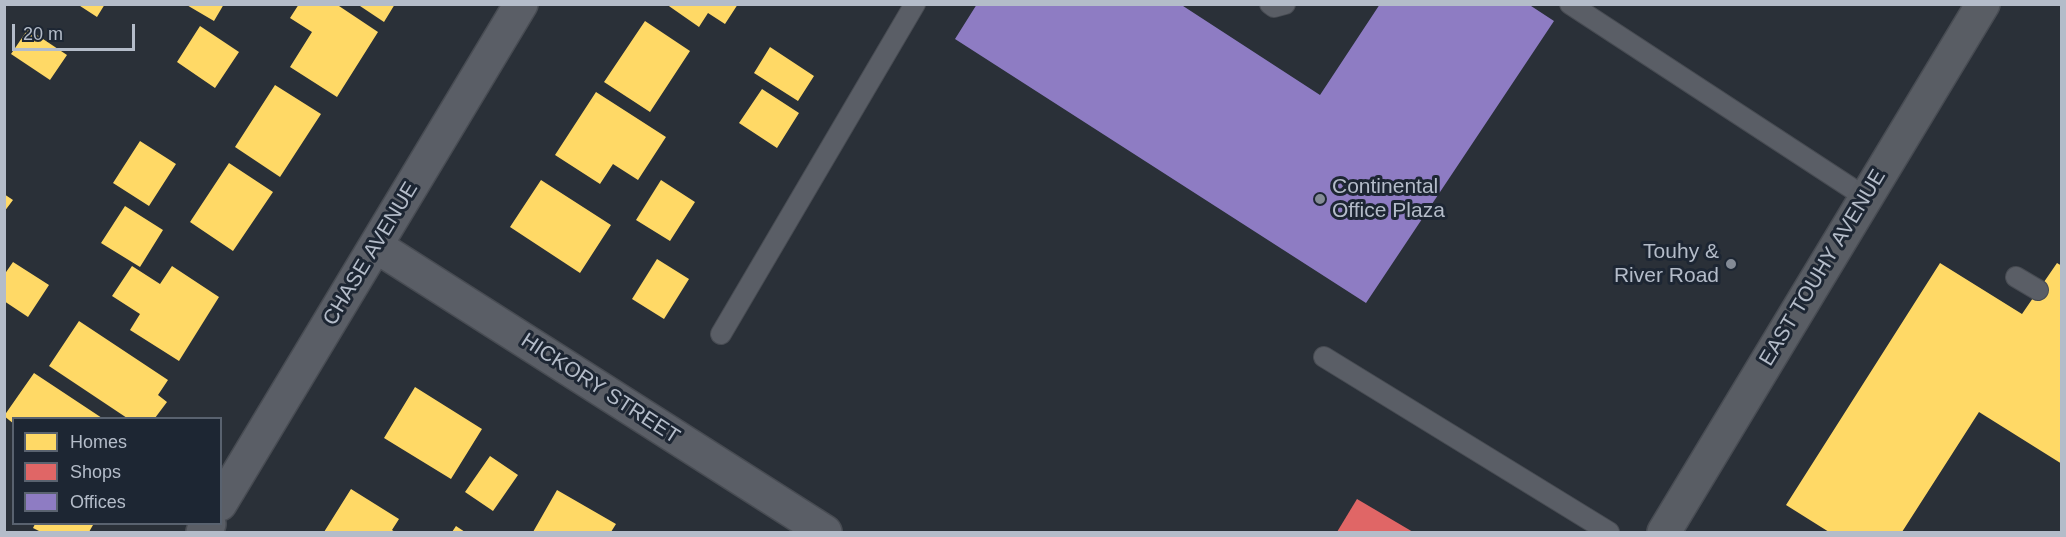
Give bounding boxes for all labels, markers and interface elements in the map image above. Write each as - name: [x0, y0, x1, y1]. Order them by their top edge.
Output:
- scale bar: [15, 12, 138, 50]
- text: 20 m: [23, 24, 63, 44]
- street label: EAST TOUHY AVENUE: [1754, 165, 1892, 371]
- place label: Continental Office Plaza: [1332, 174, 1445, 224]
- street label: CHASE AVENUE: [318, 178, 424, 330]
- marker: Continental Office Plaza: [1313, 192, 1327, 206]
- place label: Touhy & River Road: [1614, 239, 1719, 289]
- marker: Touhy & River Road: [1724, 257, 1738, 271]
- street label: HICKORY STREET: [516, 328, 684, 450]
- legend: [12, 417, 222, 525]
- text: Homes: [70, 432, 127, 452]
- text: Shops: [70, 462, 121, 482]
- text: Offices: [70, 492, 126, 512]

